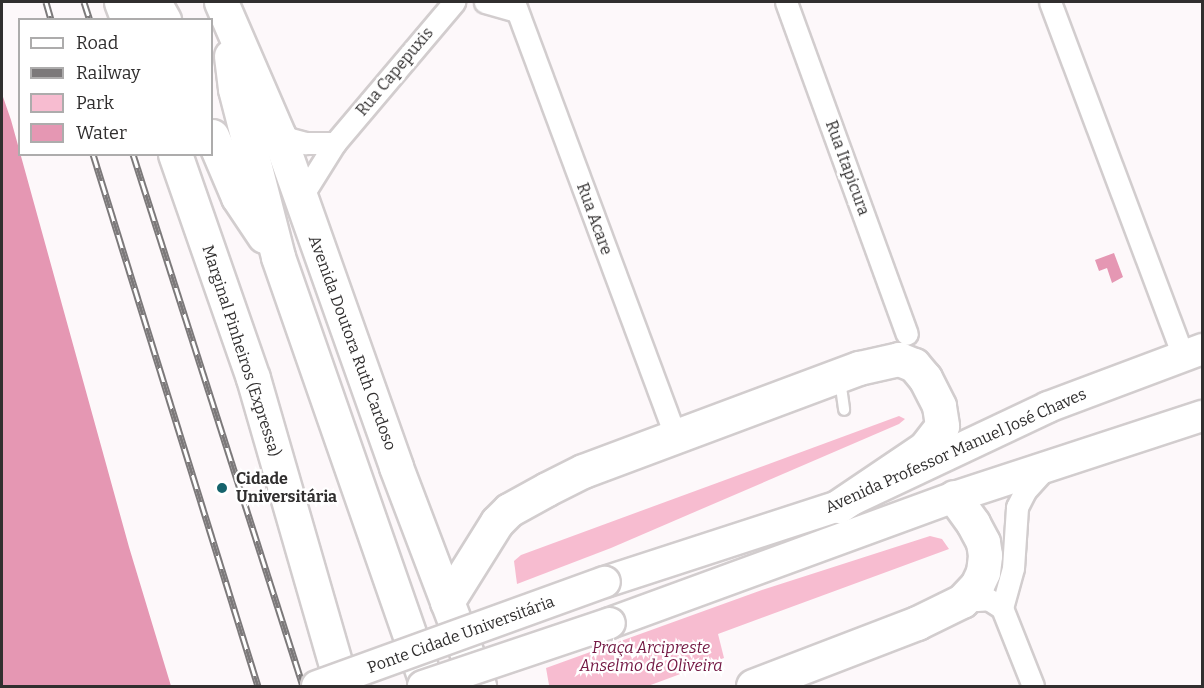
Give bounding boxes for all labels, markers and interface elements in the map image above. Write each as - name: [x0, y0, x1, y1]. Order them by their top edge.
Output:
- legend: [18, 18, 213, 156]
- street label: Rua Capepuxis: [352, 24, 438, 120]
- text: Road: [76, 32, 118, 54]
- text: Railway: [76, 62, 140, 84]
- text: Park: [76, 92, 114, 114]
- street label: Rua Itapicura: [821, 118, 873, 218]
- text: Water: [76, 122, 127, 144]
- street label: Rua Acare: [572, 180, 616, 258]
- street label: Avenida Doutora Ruth Cardoso: [304, 233, 400, 453]
- street label: Marginal Pinheiros (Expressa): [198, 243, 284, 459]
- street label: Avenida Professor Manuel José Chaves: [823, 385, 1089, 517]
- place label: Cidade Universitária: [236, 469, 337, 507]
- marker: Cidade Universitária: [213, 479, 231, 497]
- street label: Ponte Cidade Universitária: [365, 592, 557, 678]
- park label: Praça Arcipreste Anselmo de Oliveira: [579, 638, 723, 676]

